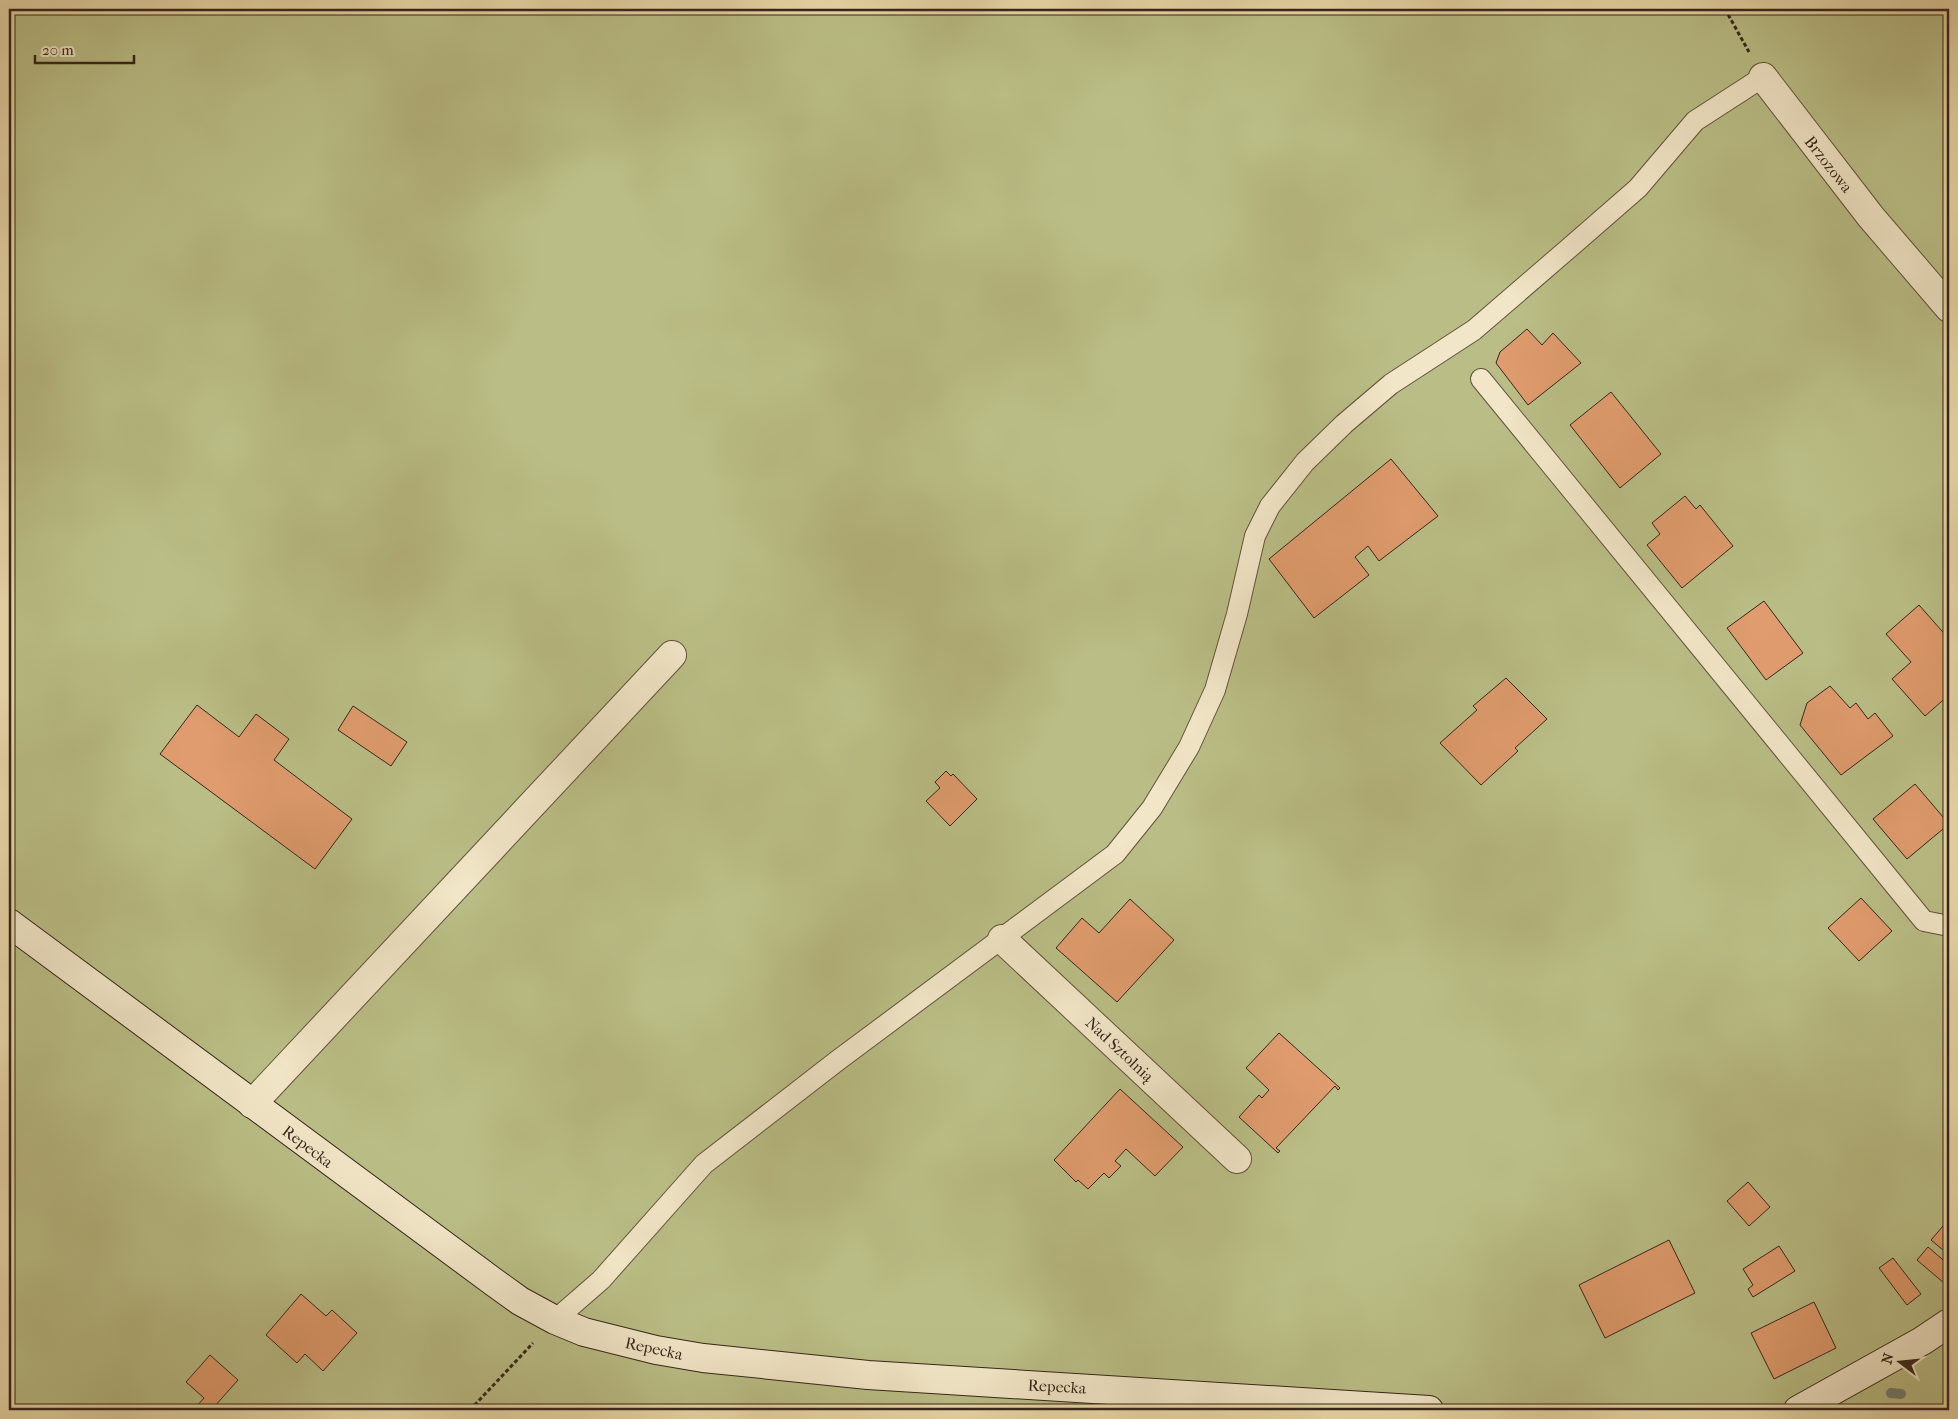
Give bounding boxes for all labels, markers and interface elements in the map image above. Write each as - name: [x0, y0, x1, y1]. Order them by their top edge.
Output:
- scale bar: [35, 32, 134, 64]
- text: 20 m: [42, 41, 74, 59]
- street label: Brzozowa: [1801, 132, 1857, 197]
- street label: Nad Sztolnią: [1082, 1013, 1158, 1086]
- street label: Repecka: [279, 1121, 337, 1172]
- street label: Repecka: [623, 1333, 685, 1364]
- north arrow: [1876, 1336, 1926, 1386]
- text: N: [1878, 1351, 1898, 1366]
- street label: Repecka: [1027, 1375, 1087, 1398]

